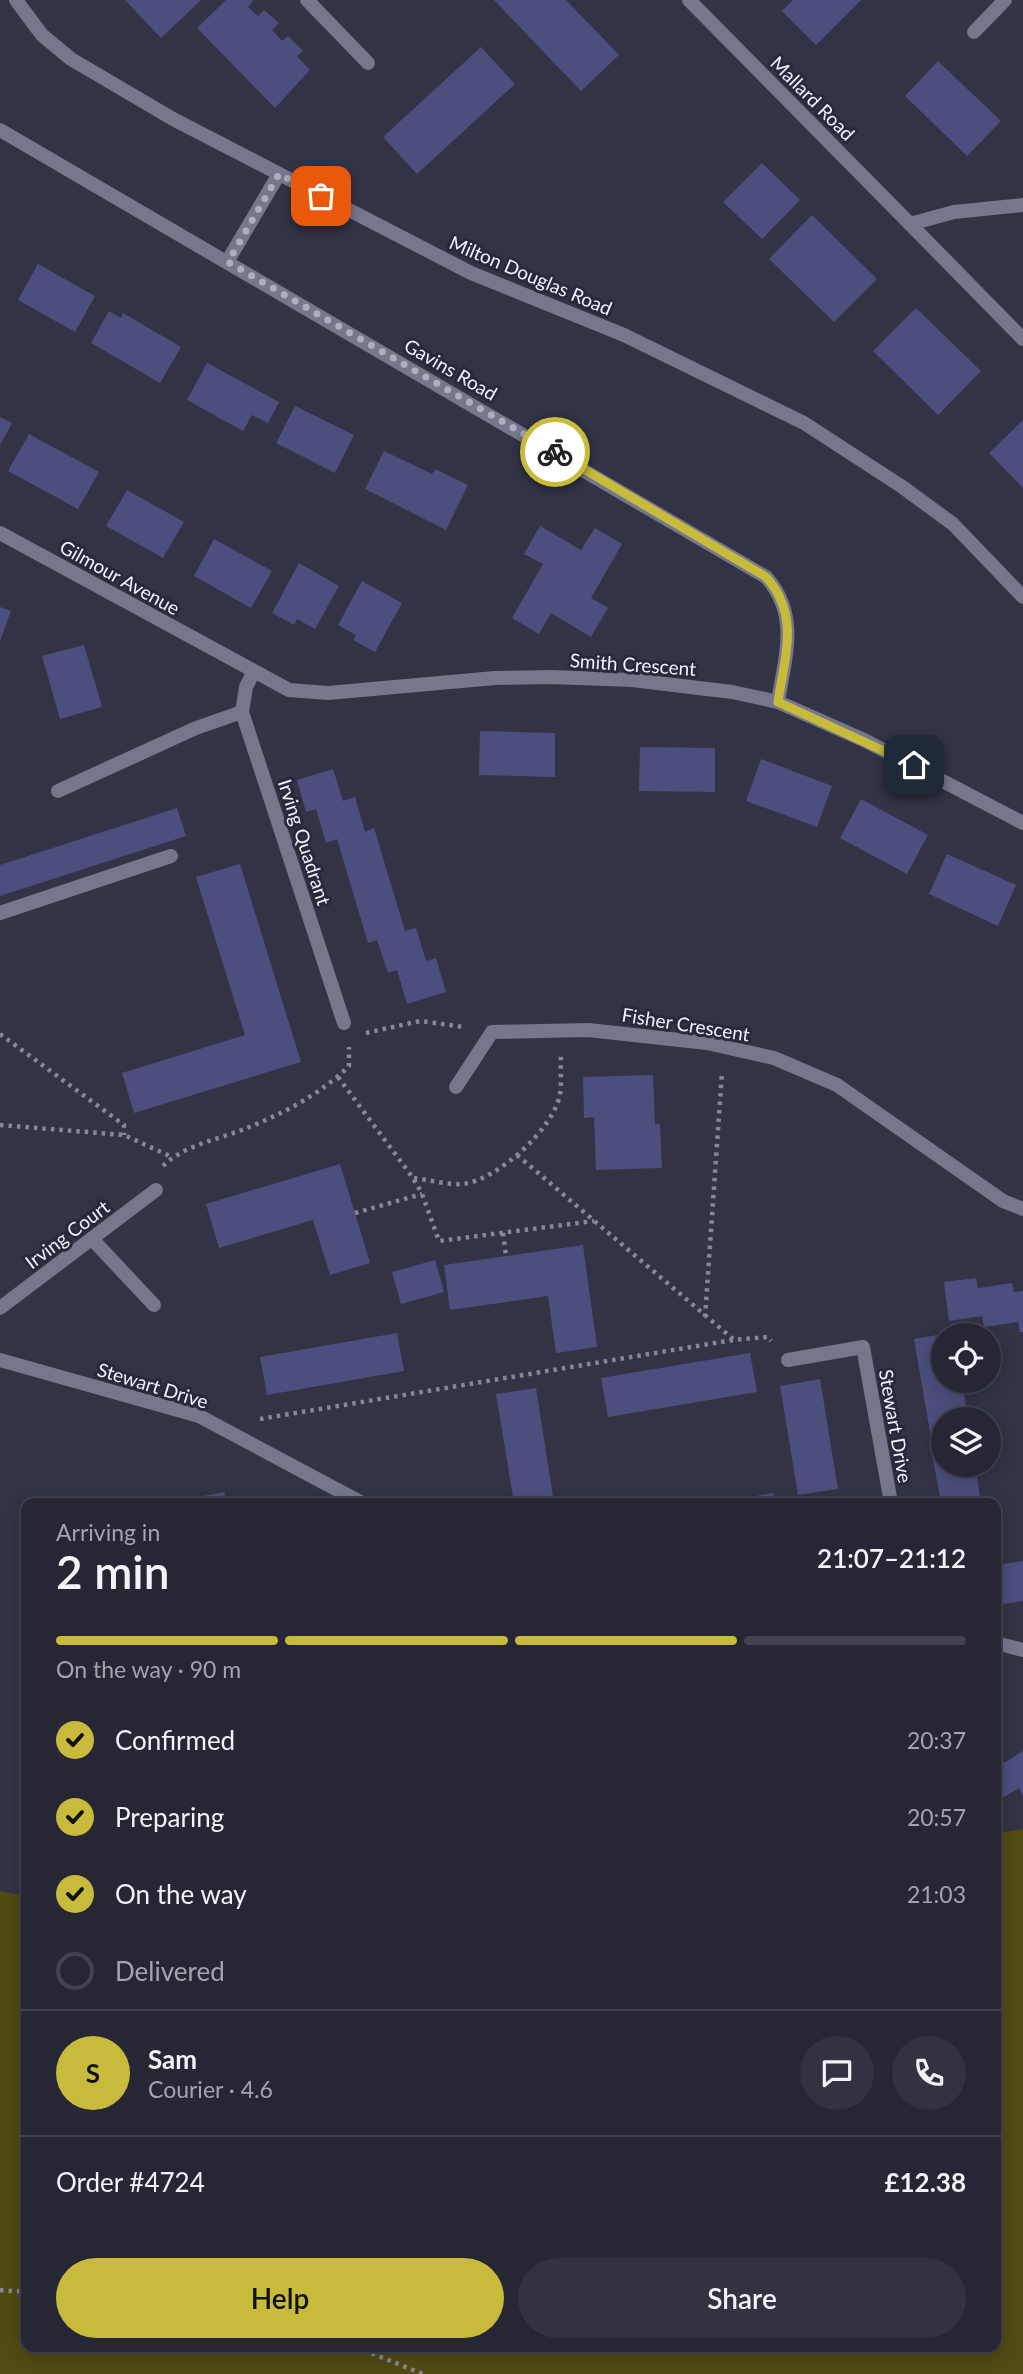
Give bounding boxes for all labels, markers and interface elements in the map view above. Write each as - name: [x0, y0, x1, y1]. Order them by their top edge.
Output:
- street label: Mallard Road: [766, 51, 860, 145]
- pin: [291, 166, 351, 226]
- icon: bag: [302, 177, 340, 215]
- street label: Milton Douglas Road: [446, 230, 616, 320]
- street label: Gavins Road: [401, 333, 501, 405]
- courier: [520, 417, 590, 487]
- icon: bike: [536, 433, 574, 471]
- street label: Gilmour Avenue: [56, 535, 184, 619]
- street label: Smith Crescent: [569, 648, 697, 680]
- pin: [884, 735, 944, 795]
- icon: home: [895, 746, 933, 784]
- street label: Irving Quadrant: [274, 776, 336, 908]
- street label: Fisher Crescent: [620, 1003, 752, 1045]
- street label: Irving Court: [20, 1195, 114, 1273]
- map controls: [931, 1323, 1001, 1477]
- button: locate: [931, 1323, 1001, 1393]
- street label: Stewart Drive: [95, 1357, 211, 1413]
- street label: Stewart Drive: [875, 1368, 917, 1484]
- button: layers: [931, 1407, 1001, 1477]
- text: Arriving in: [56, 1518, 160, 1546]
- text: 21:07–21:12: [817, 1542, 966, 1574]
- text: 2 min: [56, 1544, 170, 1599]
- text: On the way · 90 m: [56, 1655, 241, 1683]
- icon: check: [56, 1721, 94, 1759]
- text: Confirmed: [115, 1724, 235, 1756]
- text: 20:37: [907, 1726, 966, 1754]
- icon: check: [56, 1798, 94, 1836]
- text: Preparing: [115, 1801, 224, 1833]
- text: 20:57: [907, 1803, 966, 1831]
- icon: check: [56, 1875, 94, 1913]
- text: On the way: [115, 1878, 247, 1910]
- text: 21:03: [907, 1880, 966, 1908]
- text: Delivered: [115, 1955, 225, 1987]
- button: chat: [800, 2036, 874, 2110]
- button: phone: [892, 2036, 966, 2110]
- text: Sam: [148, 2043, 197, 2075]
- text: S: [86, 2057, 100, 2089]
- text: Courier · 4.6: [148, 2075, 273, 2103]
- text: Order #4724: [56, 2166, 205, 2198]
- text: £12.38: [884, 2166, 966, 2198]
- button: Help: [56, 2258, 504, 2338]
- button: Share: [518, 2258, 966, 2338]

